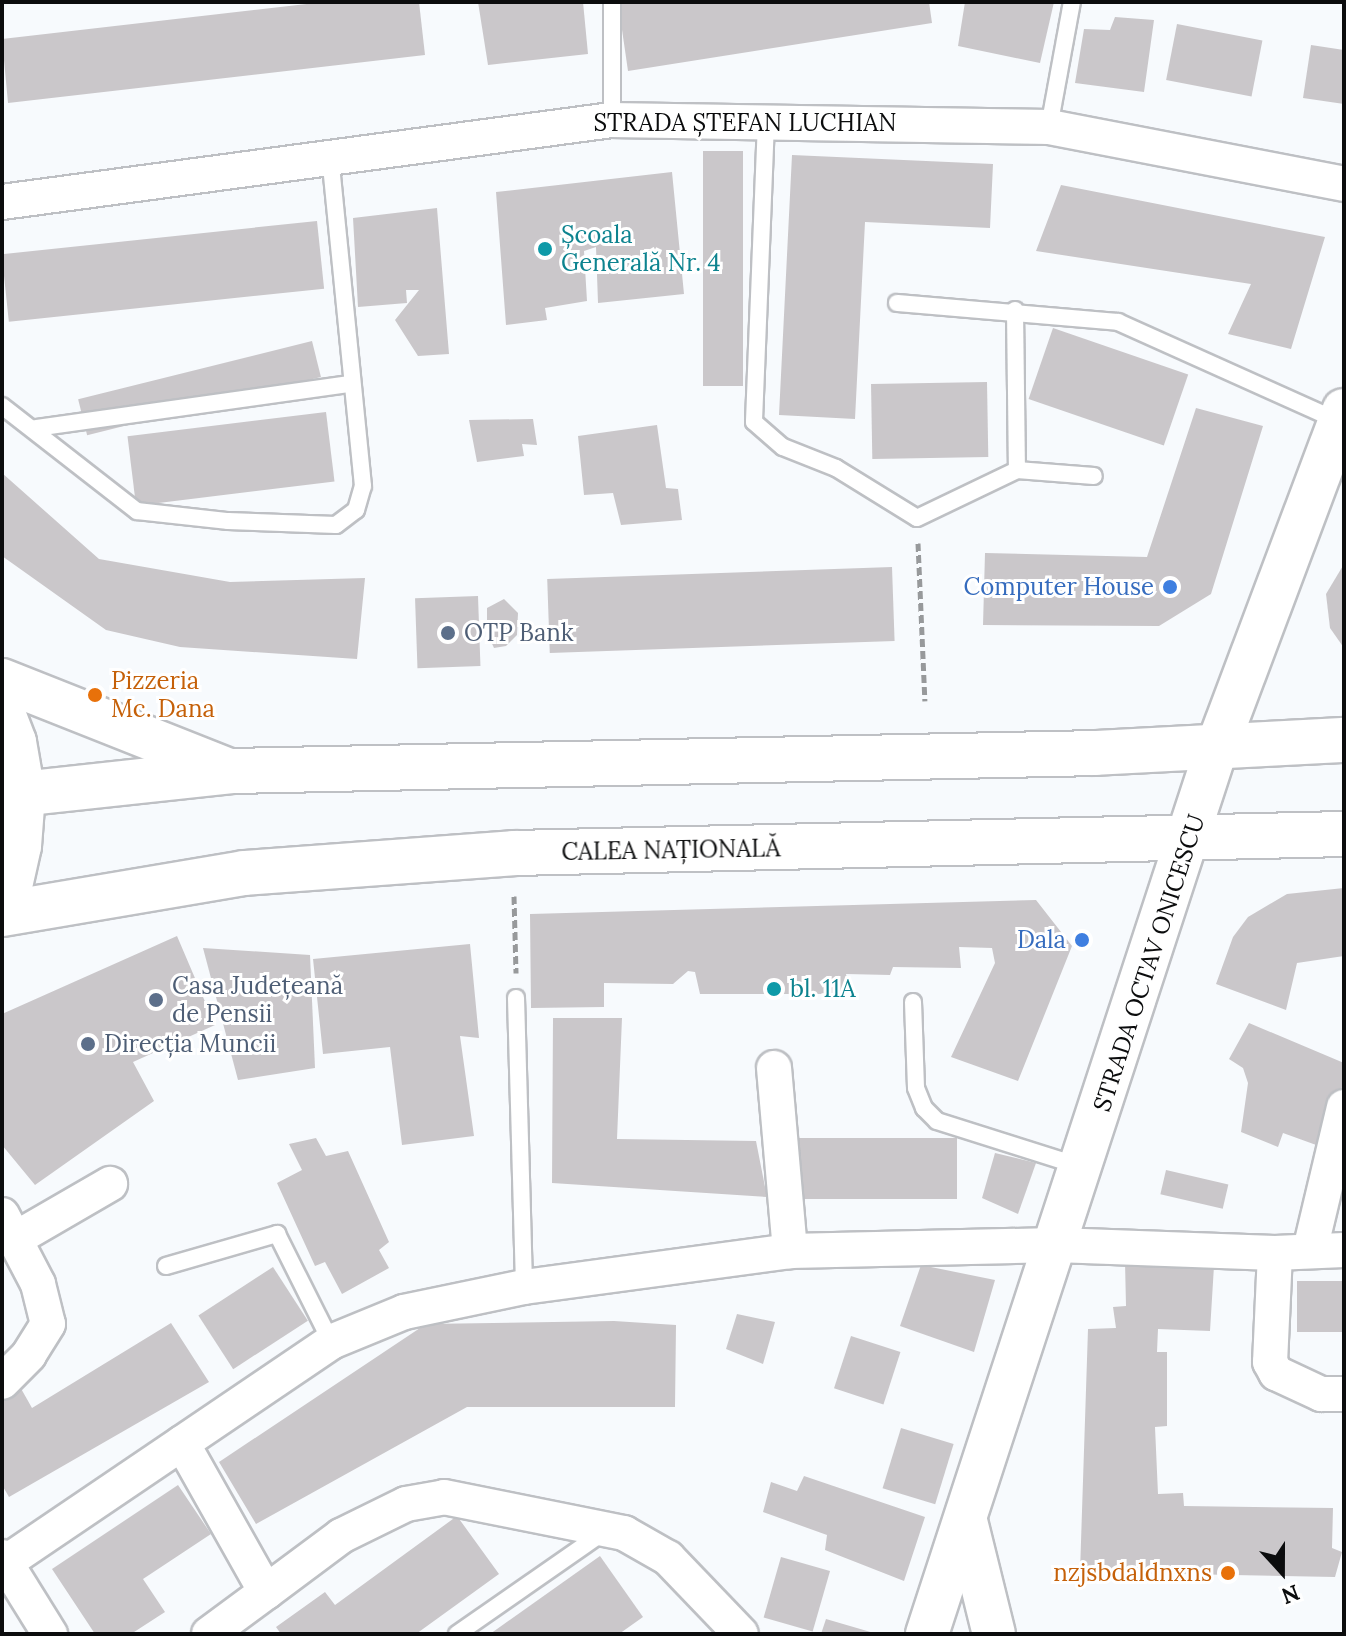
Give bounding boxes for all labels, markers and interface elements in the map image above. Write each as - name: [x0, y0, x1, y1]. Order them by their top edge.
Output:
- street label: STRADA ȘTEFAN LUCHIAN: [593, 109, 897, 137]
- place label: Școala Generală Nr. 4: [561, 221, 721, 277]
- marker: Școala Generală Nr. 4: [536, 240, 554, 258]
- place label: Computer House: [963, 573, 1154, 601]
- marker: Computer House: [1161, 578, 1179, 596]
- place label: OTP Bank: [464, 619, 574, 647]
- marker: OTP Bank: [439, 624, 457, 642]
- place label: Pizzeria Mc. Dana: [111, 667, 215, 723]
- marker: Pizzeria Mc. Dana: [86, 686, 104, 704]
- street label: STRADA OCTAV ONICESCU: [1087, 811, 1211, 1115]
- street label: CALEA NAȚIONALĂ: [561, 834, 781, 866]
- place label: Dala: [1017, 926, 1066, 954]
- marker: Dala: [1073, 931, 1091, 949]
- place label: Casa Județeană de Pensii: [172, 972, 343, 1028]
- place label: bl. 11A: [790, 975, 855, 1003]
- marker: bl. 11A: [765, 980, 783, 998]
- marker: Casa Județeană de Pensii: [147, 991, 165, 1009]
- place label: Direcția Muncii: [104, 1030, 276, 1058]
- marker: Direcția Muncii: [79, 1035, 97, 1053]
- north arrow: [1242, 1532, 1322, 1612]
- place label: nzjsbdaldnxns: [1053, 1559, 1212, 1587]
- marker: nzjsbdaldnxns: [1219, 1564, 1237, 1582]
- text: N: [1278, 1578, 1304, 1611]

